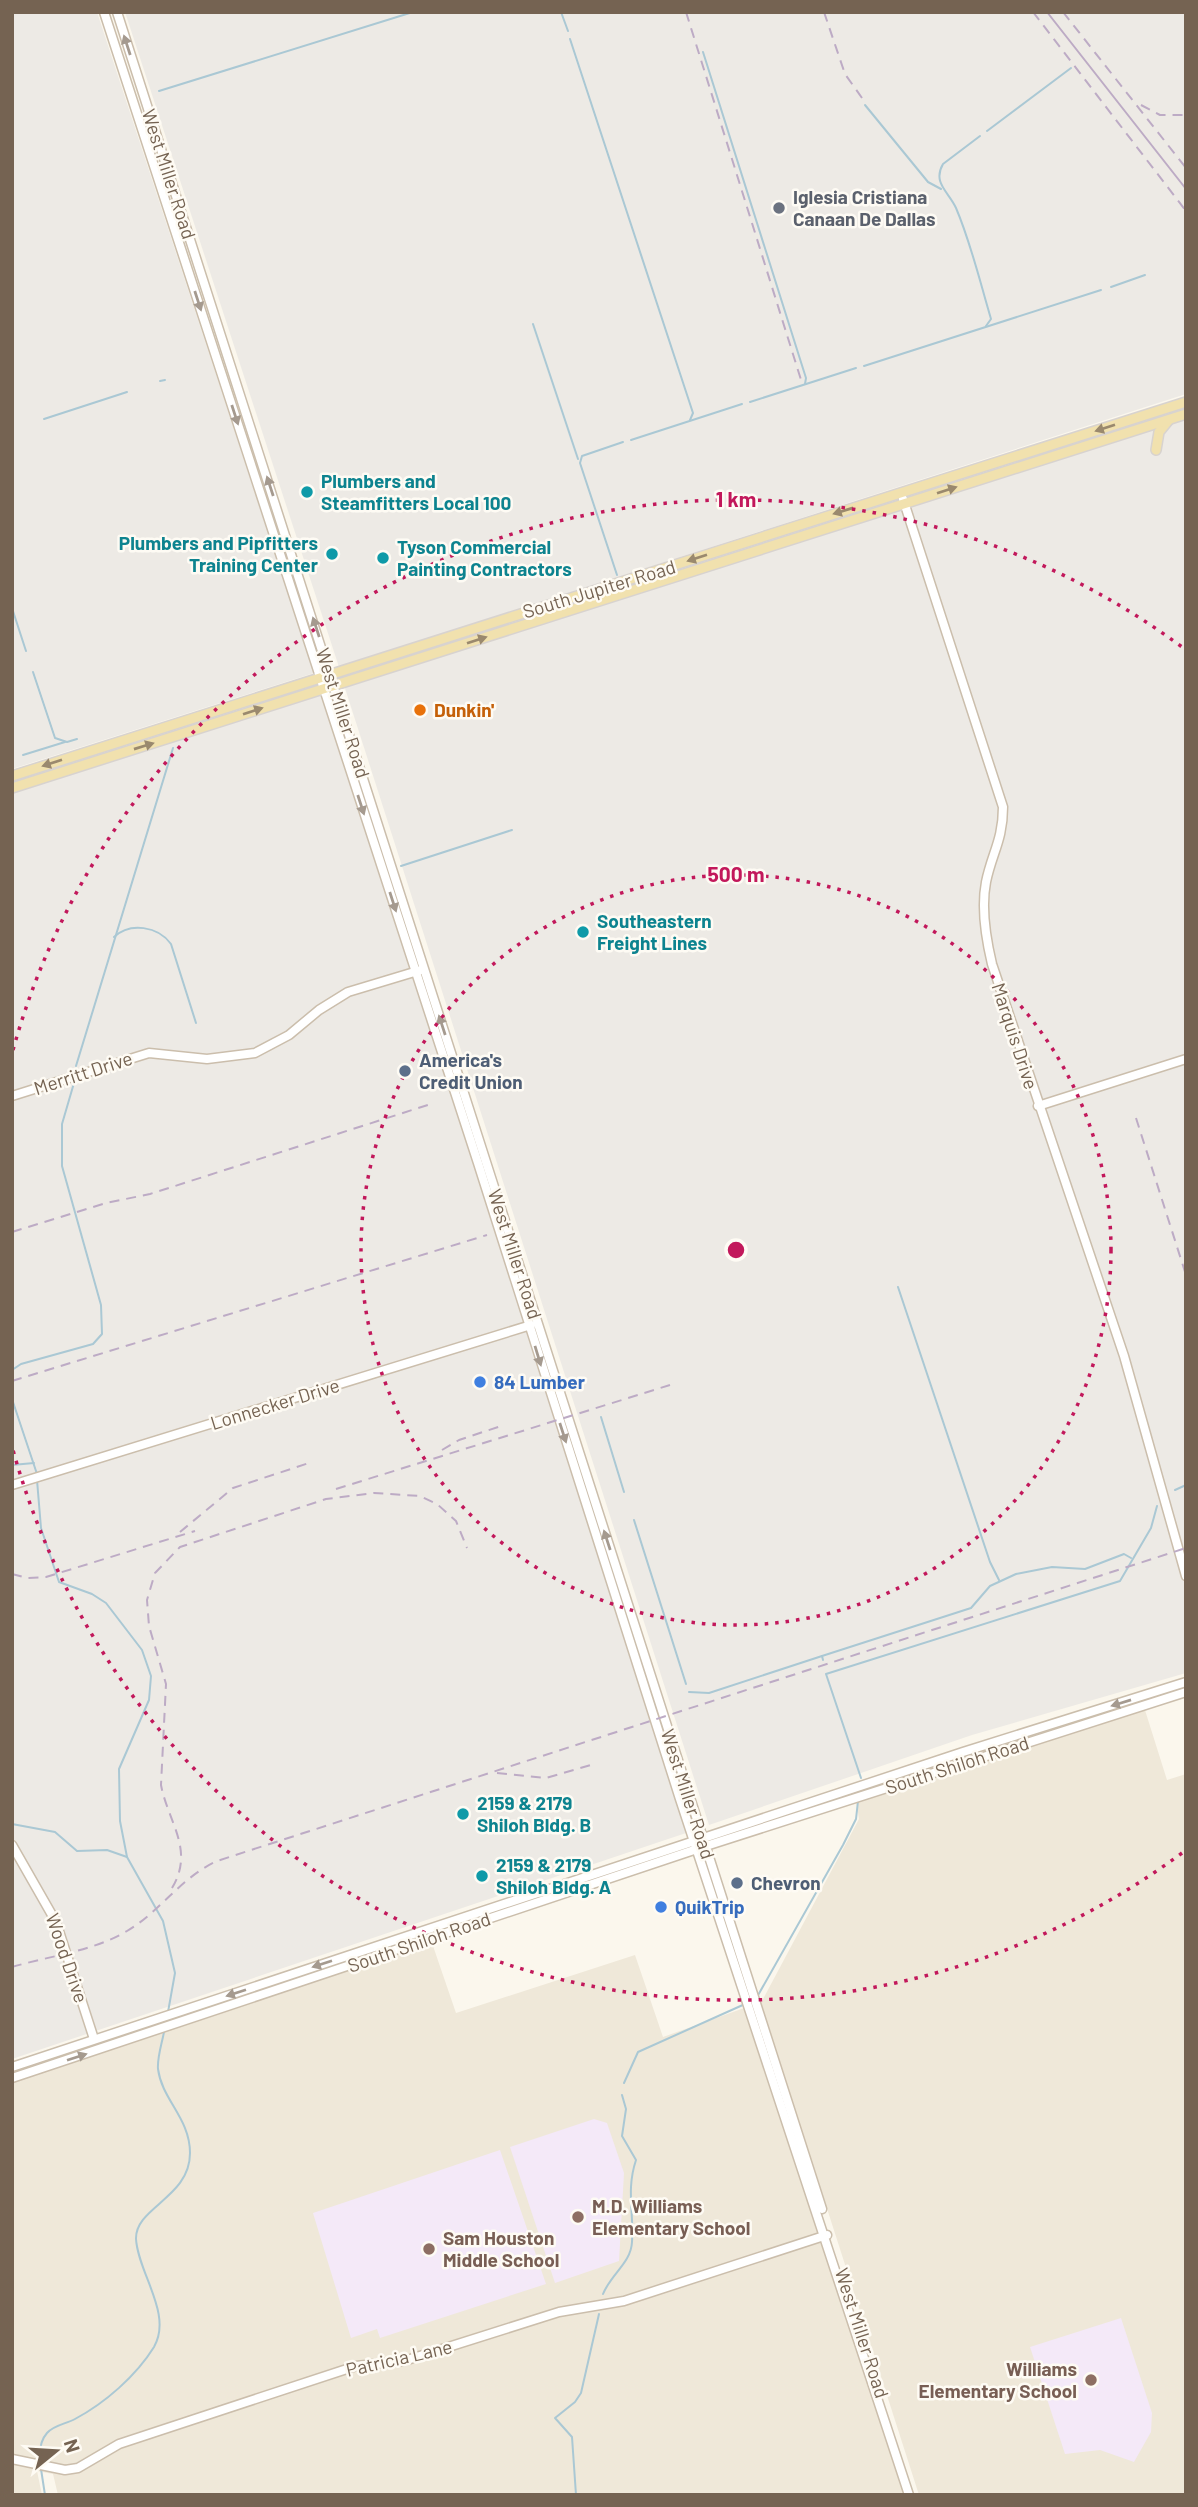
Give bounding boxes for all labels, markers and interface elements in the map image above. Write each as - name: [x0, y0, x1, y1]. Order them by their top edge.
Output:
- one-way arrow: [121, 34, 132, 55]
- street label: West Miller Road: [138, 106, 201, 242]
- place label: Iglesia Cristiana Canaan De Dallas: [793, 185, 936, 230]
- marker: Iglesia Cristiana Canaan De Dallas: [771, 200, 787, 216]
- one-way arrow: [193, 291, 203, 312]
- one-way arrow: [230, 405, 241, 426]
- one-way arrow: [1094, 423, 1115, 434]
- place label: Plumbers and Steamfitters Local 100: [321, 469, 511, 514]
- one-way arrow: [265, 475, 275, 496]
- marker: Plumbers and Steamfitters Local 100: [299, 484, 315, 500]
- one-way arrow: [937, 484, 958, 494]
- text: 1 km: [716, 486, 756, 511]
- one-way arrow: [832, 506, 853, 517]
- place label: Plumbers and Pipfitters Training Center: [119, 531, 319, 576]
- place label: Tyson Commercial Painting Contractors: [397, 535, 572, 580]
- marker: Plumbers and Pipfitters Training Center: [324, 546, 340, 562]
- marker: Tyson Commercial Painting Contractors: [375, 550, 391, 566]
- one-way arrow: [687, 553, 708, 564]
- street label: South Jupiter Road: [520, 554, 678, 623]
- one-way arrow: [310, 616, 320, 637]
- one-way arrow: [467, 634, 488, 645]
- street label: West Miller Road: [312, 645, 375, 781]
- place label: Dunkin': [434, 698, 494, 721]
- marker: Dunkin': [412, 702, 428, 718]
- one-way arrow: [242, 706, 263, 716]
- one-way arrow: [134, 741, 155, 751]
- one-way arrow: [42, 758, 63, 769]
- one-way arrow: [357, 794, 367, 815]
- text: 500 m: [708, 861, 765, 886]
- one-way arrow: [388, 892, 399, 913]
- place label: Southeastern Freight Lines: [597, 909, 712, 954]
- marker: Southeastern Freight Lines: [575, 924, 591, 940]
- street label: Marquis Drive: [987, 980, 1044, 1092]
- one-way arrow: [436, 1015, 447, 1036]
- street label: Merritt Drive: [31, 1046, 135, 1099]
- place label: America's Credit Union: [419, 1048, 523, 1093]
- marker: America's Credit Union: [397, 1063, 413, 1079]
- street label: West Miller Road: [484, 1186, 547, 1322]
- centre of rings: [724, 1238, 748, 1262]
- one-way arrow: [534, 1346, 544, 1367]
- place label: 84 Lumber: [494, 1370, 586, 1393]
- street label: Lonnecker Drive: [207, 1373, 342, 1434]
- marker: 84 Lumber: [472, 1374, 488, 1390]
- one-way arrow: [558, 1423, 569, 1444]
- one-way arrow: [601, 1529, 612, 1550]
- one-way arrow: [1110, 1698, 1131, 1708]
- street label: West Miller Road: [657, 1726, 720, 1862]
- street label: South Shiloh Road: [882, 1730, 1032, 1799]
- place label: 2159 & 2179 Shiloh Bldg. B: [477, 1791, 591, 1836]
- marker: 2159 & 2179 Shiloh Bldg. B: [455, 1806, 471, 1822]
- place label: 2159 & 2179 Shiloh Bldg. A: [496, 1853, 612, 1898]
- marker: 2159 & 2179 Shiloh Bldg. A: [474, 1868, 490, 1884]
- place label: Chevron: [751, 1871, 821, 1894]
- marker: Chevron: [729, 1875, 745, 1891]
- place label: QuikTrip: [675, 1895, 745, 1918]
- marker: QuikTrip: [653, 1899, 669, 1915]
- street label: South Shiloh Road: [344, 1906, 493, 1977]
- street label: Wood Drive: [41, 1910, 93, 2006]
- one-way arrow: [312, 1959, 333, 1970]
- one-way arrow: [226, 1988, 247, 1999]
- one-way arrow: [67, 2051, 88, 2062]
- place label: M.D. Williams Elementary School: [592, 2194, 750, 2239]
- marker: M.D. Williams Elementary School: [570, 2209, 586, 2225]
- place label: Sam Houston Middle School: [443, 2226, 559, 2271]
- marker: Sam Houston Middle School: [421, 2241, 437, 2257]
- street label: West Miller Road: [831, 2265, 894, 2401]
- street label: Patricia Lane: [343, 2334, 454, 2381]
- place label: Williams Elementary School: [919, 2357, 1077, 2402]
- marker: Williams Elementary School: [1083, 2372, 1099, 2388]
- north arrow: [21, 2416, 91, 2486]
- text: N: [60, 2436, 86, 2455]

